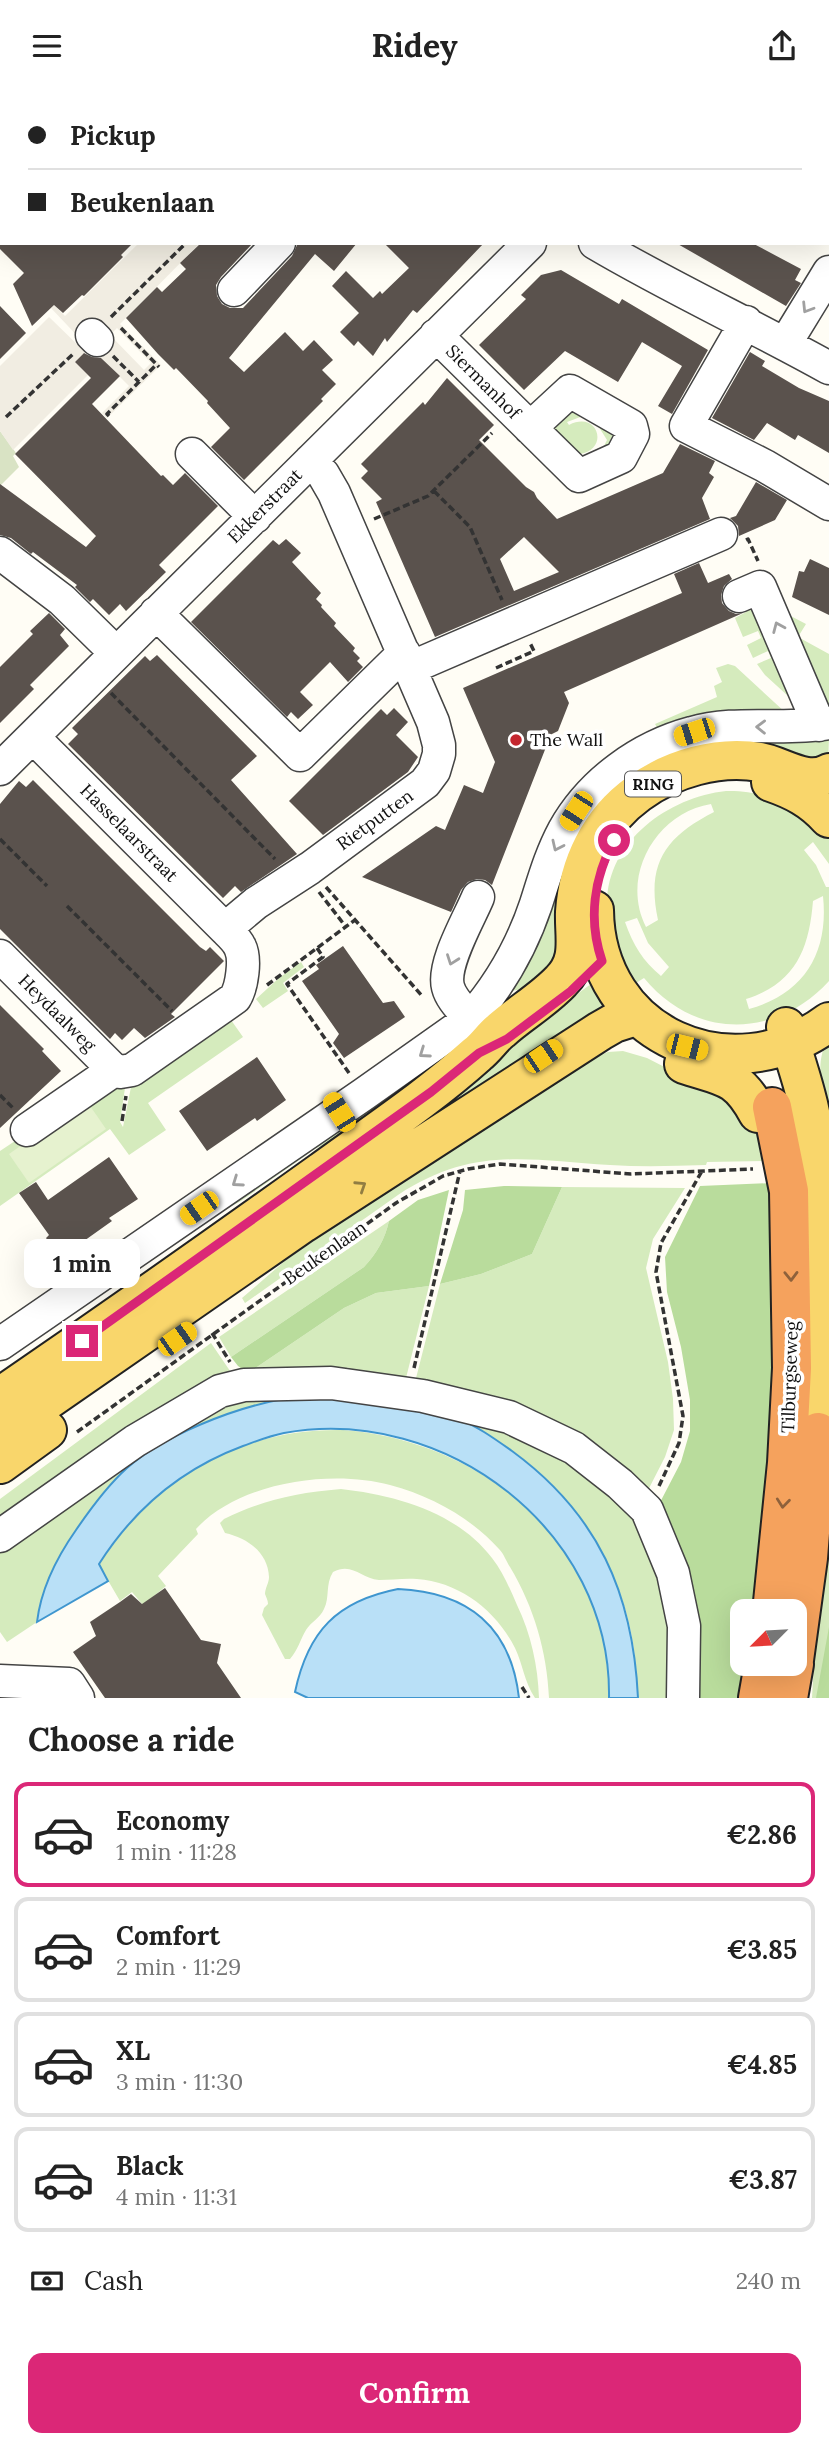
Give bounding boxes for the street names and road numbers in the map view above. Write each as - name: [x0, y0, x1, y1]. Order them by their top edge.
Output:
- street label: Siermanhof: [441, 339, 527, 425]
- street label: Ekkerstraat: [222, 463, 307, 548]
- road number: RING: [625, 771, 681, 797]
- street label: Hasselaarstraat: [76, 779, 183, 886]
- street label: Rietputten: [332, 784, 418, 855]
- street label: Heydaalweg: [14, 969, 102, 1057]
- street label: Beukenlaan: [279, 1216, 371, 1290]
- street label: Tilburgseweg: [776, 1319, 803, 1433]

